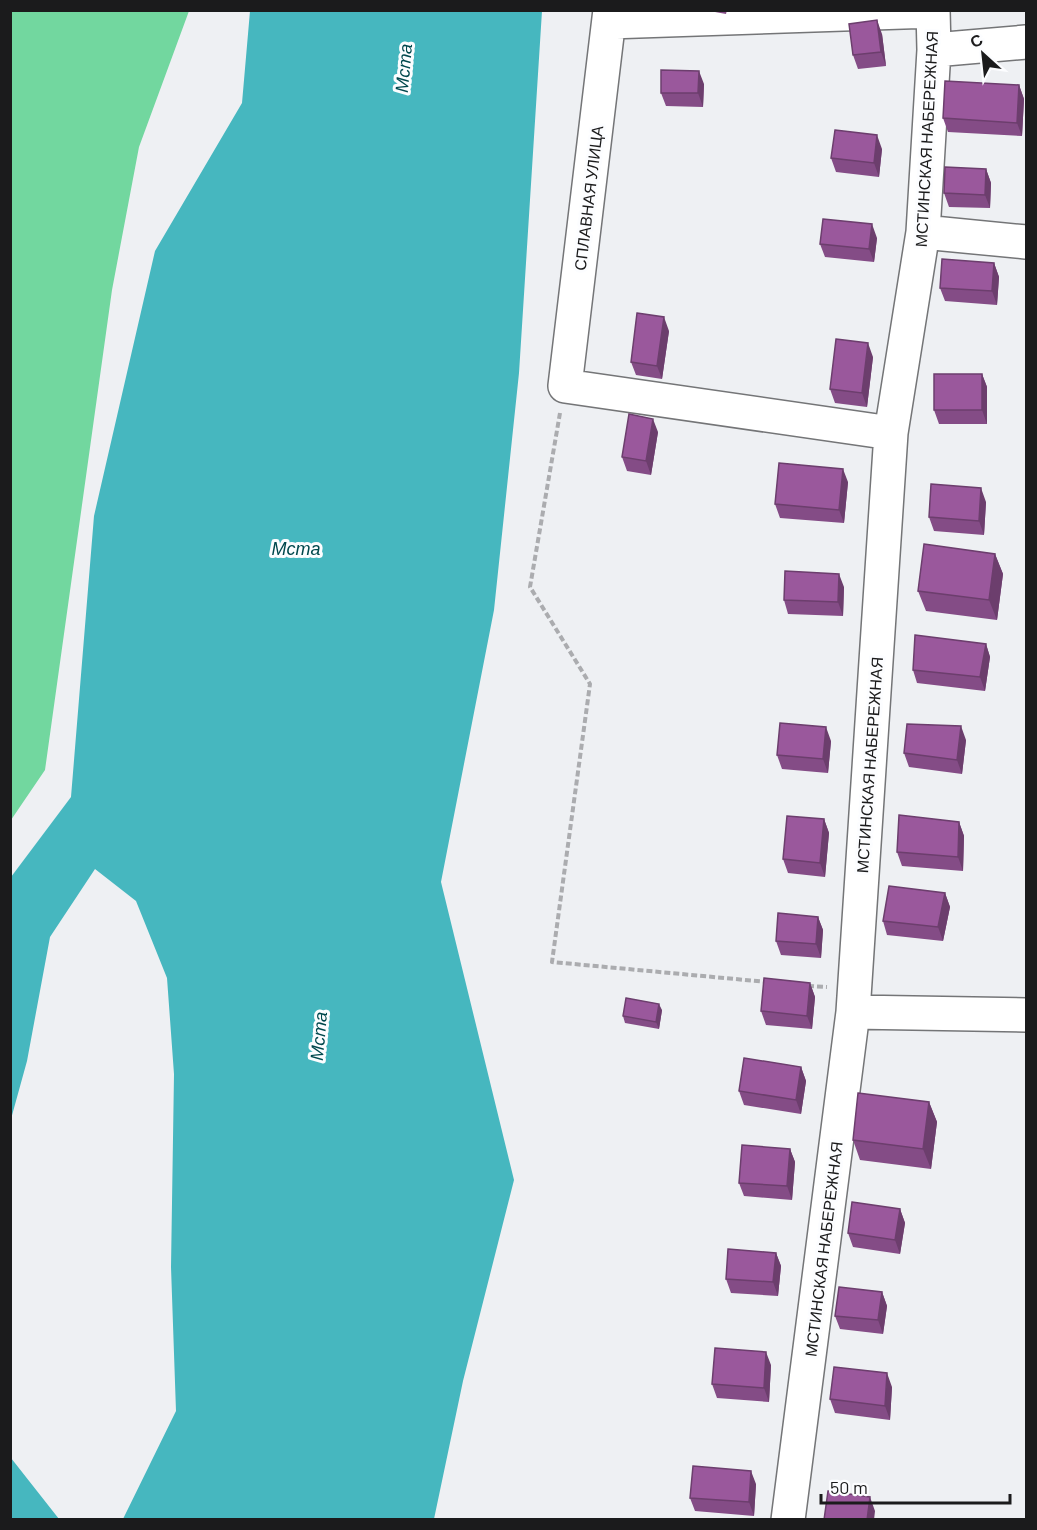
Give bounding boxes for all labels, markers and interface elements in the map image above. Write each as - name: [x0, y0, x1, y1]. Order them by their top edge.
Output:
- north arrow: [953, 24, 1013, 84]
- text: С: [966, 29, 986, 51]
- street label: МСТИНСКАЯ НАБЕРЕЖНАЯ: [911, 30, 941, 248]
- water label: Мста: [390, 43, 416, 93]
- street label: СПЛАВНАЯ УЛИЦА: [570, 124, 606, 272]
- water label: Мста: [272, 537, 320, 559]
- street label: МСТИНСКАЯ НАБЕРЕЖНАЯ: [852, 656, 886, 874]
- water label: Мста: [305, 1011, 331, 1061]
- street label: МСТИНСКАЯ НАБЕРЕЖНАЯ: [800, 1140, 846, 1358]
- scale bar: [821, 1467, 1010, 1505]
- text: 50 m: [830, 1476, 868, 1498]

